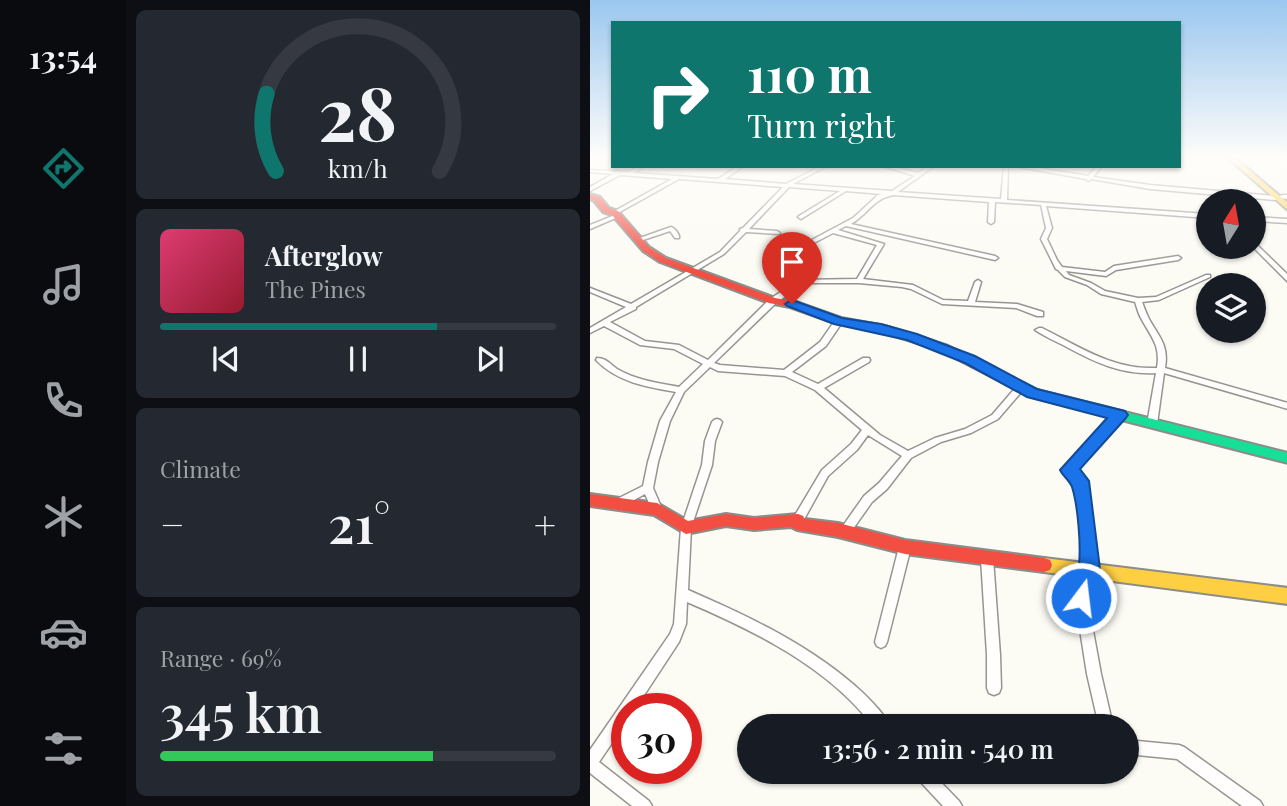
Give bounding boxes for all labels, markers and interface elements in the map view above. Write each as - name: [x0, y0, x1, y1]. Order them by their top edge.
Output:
- text: 13:54: [29, 34, 97, 77]
- text: 110 m: [747, 40, 872, 105]
- icon: right: [632, 49, 723, 140]
- text: 28: [319, 62, 397, 159]
- text: Turn right: [747, 103, 895, 146]
- icon: directions: [39, 144, 88, 193]
- text: km/h: [328, 150, 388, 183]
- north arrow: [1196, 189, 1266, 259]
- map controls: [1196, 189, 1266, 343]
- pin: [762, 232, 822, 304]
- text: Afterglow: [265, 238, 383, 273]
- icon: arrive: [773, 243, 811, 281]
- icon: music: [39, 260, 88, 309]
- text: The Pines: [265, 273, 366, 304]
- button: layers: [1196, 273, 1266, 343]
- icon: previous: [207, 340, 245, 378]
- icon: pause: [339, 340, 377, 378]
- icon: next: [471, 340, 509, 378]
- icon: phone: [39, 376, 88, 425]
- text: Climate: [160, 453, 241, 484]
- text: 21°: [328, 488, 390, 557]
- icon: climate: [39, 492, 88, 541]
- text: −: [160, 498, 185, 549]
- text: +: [534, 498, 556, 549]
- position arrow: [1044, 561, 1118, 635]
- icon: car: [39, 608, 88, 657]
- text: Range · 69%: [160, 642, 282, 673]
- text: 345 km: [160, 677, 322, 746]
- speed limit sign: 30: [611, 693, 702, 784]
- icon: filters: [39, 724, 88, 773]
- text: 13:56 · 2 min · 540 m: [822, 731, 1054, 766]

